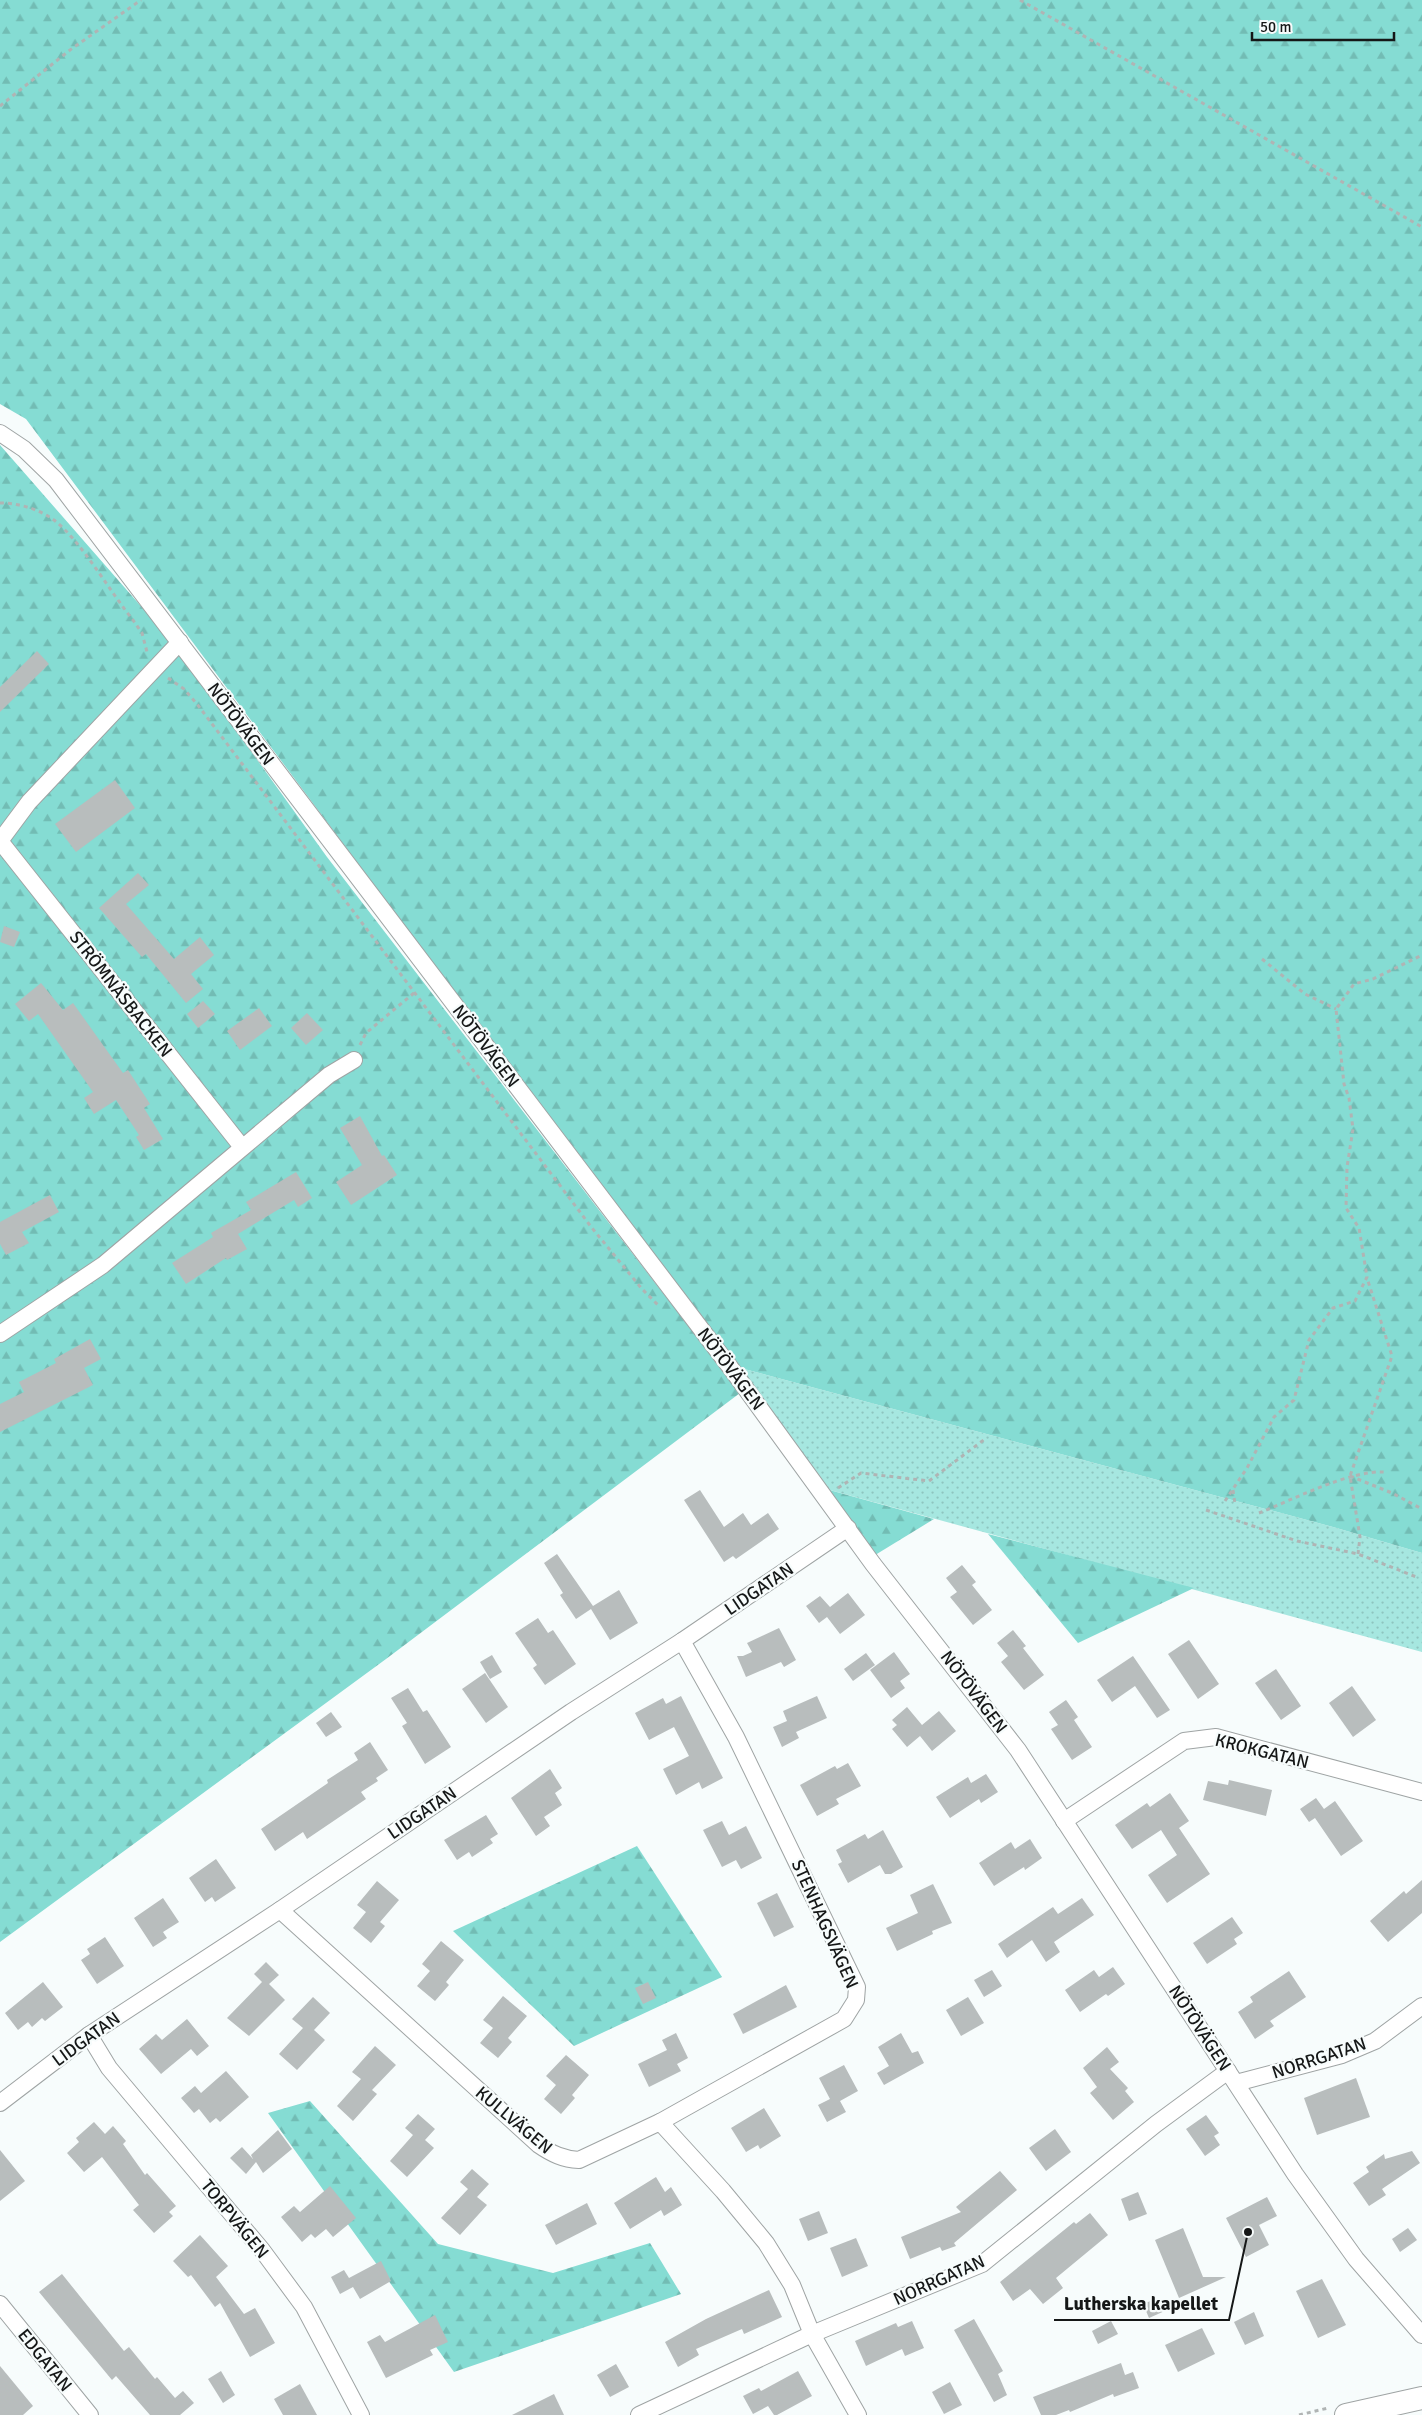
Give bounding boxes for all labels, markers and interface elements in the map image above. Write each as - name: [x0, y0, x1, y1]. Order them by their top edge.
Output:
- scale bar: [1252, 10, 1394, 42]
- text: 50 m: [1260, 18, 1291, 36]
- street label: NÖTÖVÄGEN: [203, 678, 279, 770]
- street label: STRÖMNÄSBACKEN: [65, 926, 177, 1062]
- street label: NÖTÖVÄGEN: [448, 1000, 524, 1092]
- street label: NÖTÖVÄGEN: [693, 1323, 769, 1415]
- street label: LIDGATAN: [720, 1558, 798, 1620]
- street label: NÖTÖVÄGEN: [936, 1646, 1012, 1738]
- street label: KROKGATAN: [1213, 1729, 1311, 1773]
- street label: LIDGATAN: [383, 1782, 461, 1844]
- street label: STENHAGSVÄGEN: [787, 1856, 863, 1992]
- street label: NÖTÖVÄGEN: [1164, 1981, 1236, 2075]
- street label: LIDGATAN: [48, 2007, 124, 2071]
- street label: NORRGATAN: [1269, 2032, 1369, 2084]
- street label: KULLVÄGEN: [471, 2081, 557, 2159]
- street label: TORPVÄGEN: [196, 2175, 274, 2263]
- street label: NORRGATAN: [890, 2250, 988, 2310]
- callout: Lutherska kapellet: [1054, 2286, 1229, 2320]
- text: Lutherska kapellet: [1064, 2292, 1218, 2316]
- street label: EDGATAN: [13, 2324, 77, 2396]

